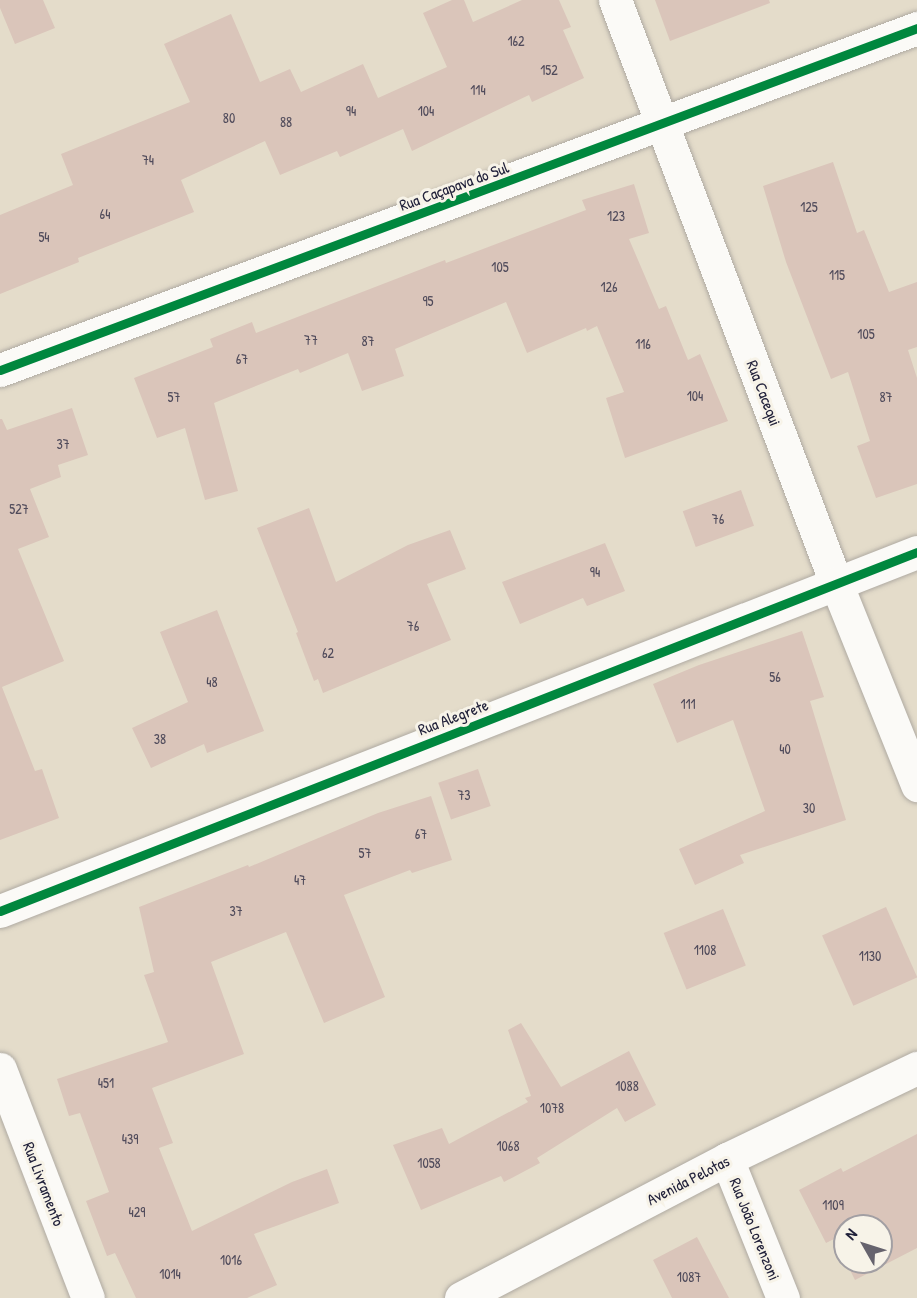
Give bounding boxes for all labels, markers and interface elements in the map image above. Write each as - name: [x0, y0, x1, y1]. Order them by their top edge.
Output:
- house number: 162: [507, 33, 525, 49]
- house number: 152: [540, 62, 558, 78]
- house number: 114: [470, 82, 486, 98]
- house number: 94: [346, 103, 356, 119]
- house number: 104: [418, 103, 434, 119]
- house number: 80: [223, 110, 235, 126]
- house number: 88: [280, 114, 292, 130]
- house number: 74: [142, 152, 154, 168]
- street label: Rua Caçapava do Sul: [397, 157, 511, 215]
- house number: 125: [800, 199, 818, 215]
- house number: 64: [100, 206, 110, 222]
- house number: 123: [607, 208, 625, 224]
- house number: 54: [38, 229, 50, 245]
- house number: 105: [491, 259, 509, 275]
- house number: 115: [829, 267, 845, 283]
- house number: 126: [600, 279, 618, 295]
- house number: 95: [422, 293, 434, 309]
- house number: 105: [857, 326, 875, 342]
- house number: 77: [304, 332, 318, 348]
- house number: 87: [362, 333, 374, 349]
- house number: 116: [635, 336, 651, 352]
- house number: 67: [236, 351, 248, 367]
- street label: Rua Cacequi: [743, 358, 785, 428]
- house number: 104: [687, 388, 703, 404]
- house number: 57: [168, 389, 180, 405]
- house number: 87: [880, 389, 892, 405]
- house number: 37: [56, 436, 70, 452]
- house number: 527: [9, 501, 29, 517]
- house number: 76: [712, 511, 724, 527]
- house number: 94: [590, 564, 600, 580]
- house number: 76: [407, 618, 419, 634]
- house number: 62: [322, 645, 334, 661]
- house number: 56: [769, 669, 781, 685]
- house number: 48: [206, 674, 218, 690]
- street label: Rua Alegrete: [415, 695, 491, 739]
- house number: 111: [680, 696, 696, 712]
- house number: 38: [154, 731, 166, 747]
- house number: 40: [779, 741, 791, 757]
- house number: 73: [457, 787, 471, 803]
- house number: 30: [803, 800, 815, 816]
- house number: 67: [415, 826, 427, 842]
- house number: 57: [359, 845, 371, 861]
- house number: 47: [294, 872, 306, 888]
- house number: 37: [229, 903, 243, 919]
- house number: 1108: [694, 942, 716, 958]
- house number: 1130: [859, 948, 881, 964]
- house number: 451: [98, 1075, 114, 1091]
- house number: 1088: [615, 1078, 639, 1094]
- house number: 1078: [540, 1100, 564, 1116]
- house number: 439: [122, 1131, 138, 1147]
- house number: 1068: [496, 1138, 520, 1154]
- street label: Rua Livramento: [19, 1139, 69, 1229]
- street label: Avenida Pelotas: [643, 1151, 733, 1209]
- house number: 1058: [417, 1155, 441, 1171]
- street label: Rua João Lorenzoni: [726, 1175, 784, 1283]
- house number: 1109: [822, 1197, 844, 1213]
- house number: 429: [129, 1204, 145, 1220]
- north arrow: [833, 1214, 893, 1274]
- text: N: [839, 1224, 862, 1244]
- house number: 1016: [220, 1252, 242, 1268]
- house number: 1014: [159, 1266, 181, 1282]
- house number: 1087: [677, 1269, 701, 1285]

